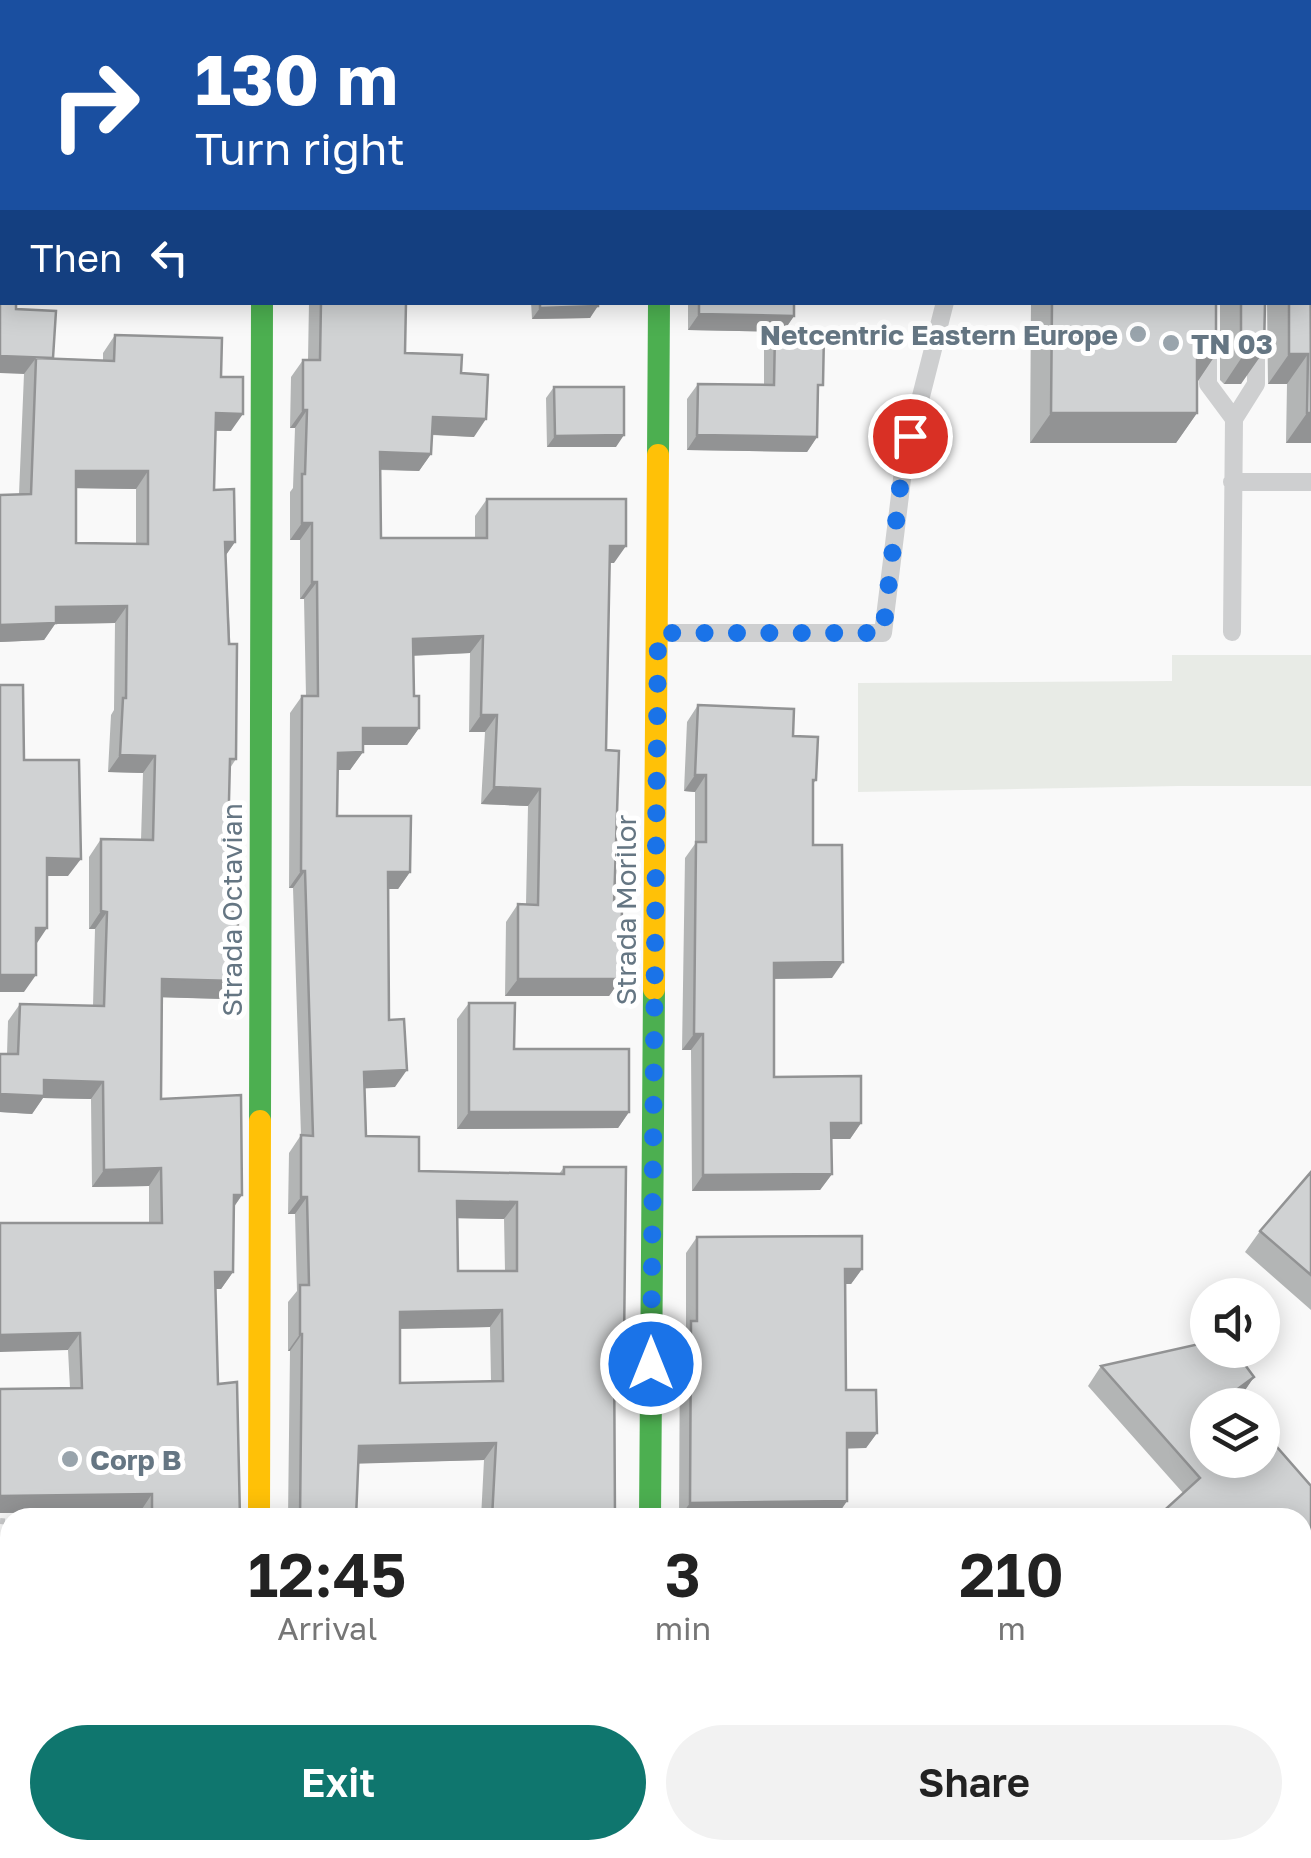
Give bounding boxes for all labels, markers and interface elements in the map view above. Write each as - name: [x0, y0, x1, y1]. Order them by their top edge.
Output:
- text: 130 m: [195, 36, 398, 120]
- icon: right: [30, 40, 160, 170]
- text: Turn right: [195, 121, 405, 175]
- icon: left: [142, 230, 197, 285]
- text: Then: [30, 235, 122, 280]
- place label: Netcentric Eastern Europe: [760, 318, 1118, 351]
- marker: Netcentric Eastern Europe: [1127, 323, 1149, 345]
- place label: TN 03: [1191, 327, 1273, 360]
- marker: TN 03: [1160, 332, 1182, 354]
- pin: [868, 394, 953, 479]
- icon: arrive: [883, 409, 938, 464]
- street label: Strada Octavian: [215, 803, 248, 1017]
- street label: Strada Morilor: [609, 815, 642, 1005]
- map controls: [1190, 1278, 1280, 1478]
- button: sound: [1190, 1278, 1280, 1368]
- position arrow: [599, 1312, 703, 1416]
- button: layers: [1190, 1388, 1280, 1478]
- place label: Corp B: [90, 1443, 182, 1476]
- marker: Corp B: [59, 1448, 81, 1470]
- text: 12:45: [248, 1538, 407, 1610]
- text: 3: [665, 1538, 701, 1610]
- text: 210: [959, 1538, 1064, 1610]
- text: Arrival: [277, 1609, 377, 1647]
- text: min: [655, 1609, 711, 1647]
- text: m: [997, 1609, 1026, 1647]
- button: Exit: [30, 1725, 646, 1840]
- button: Share: [666, 1725, 1282, 1840]

